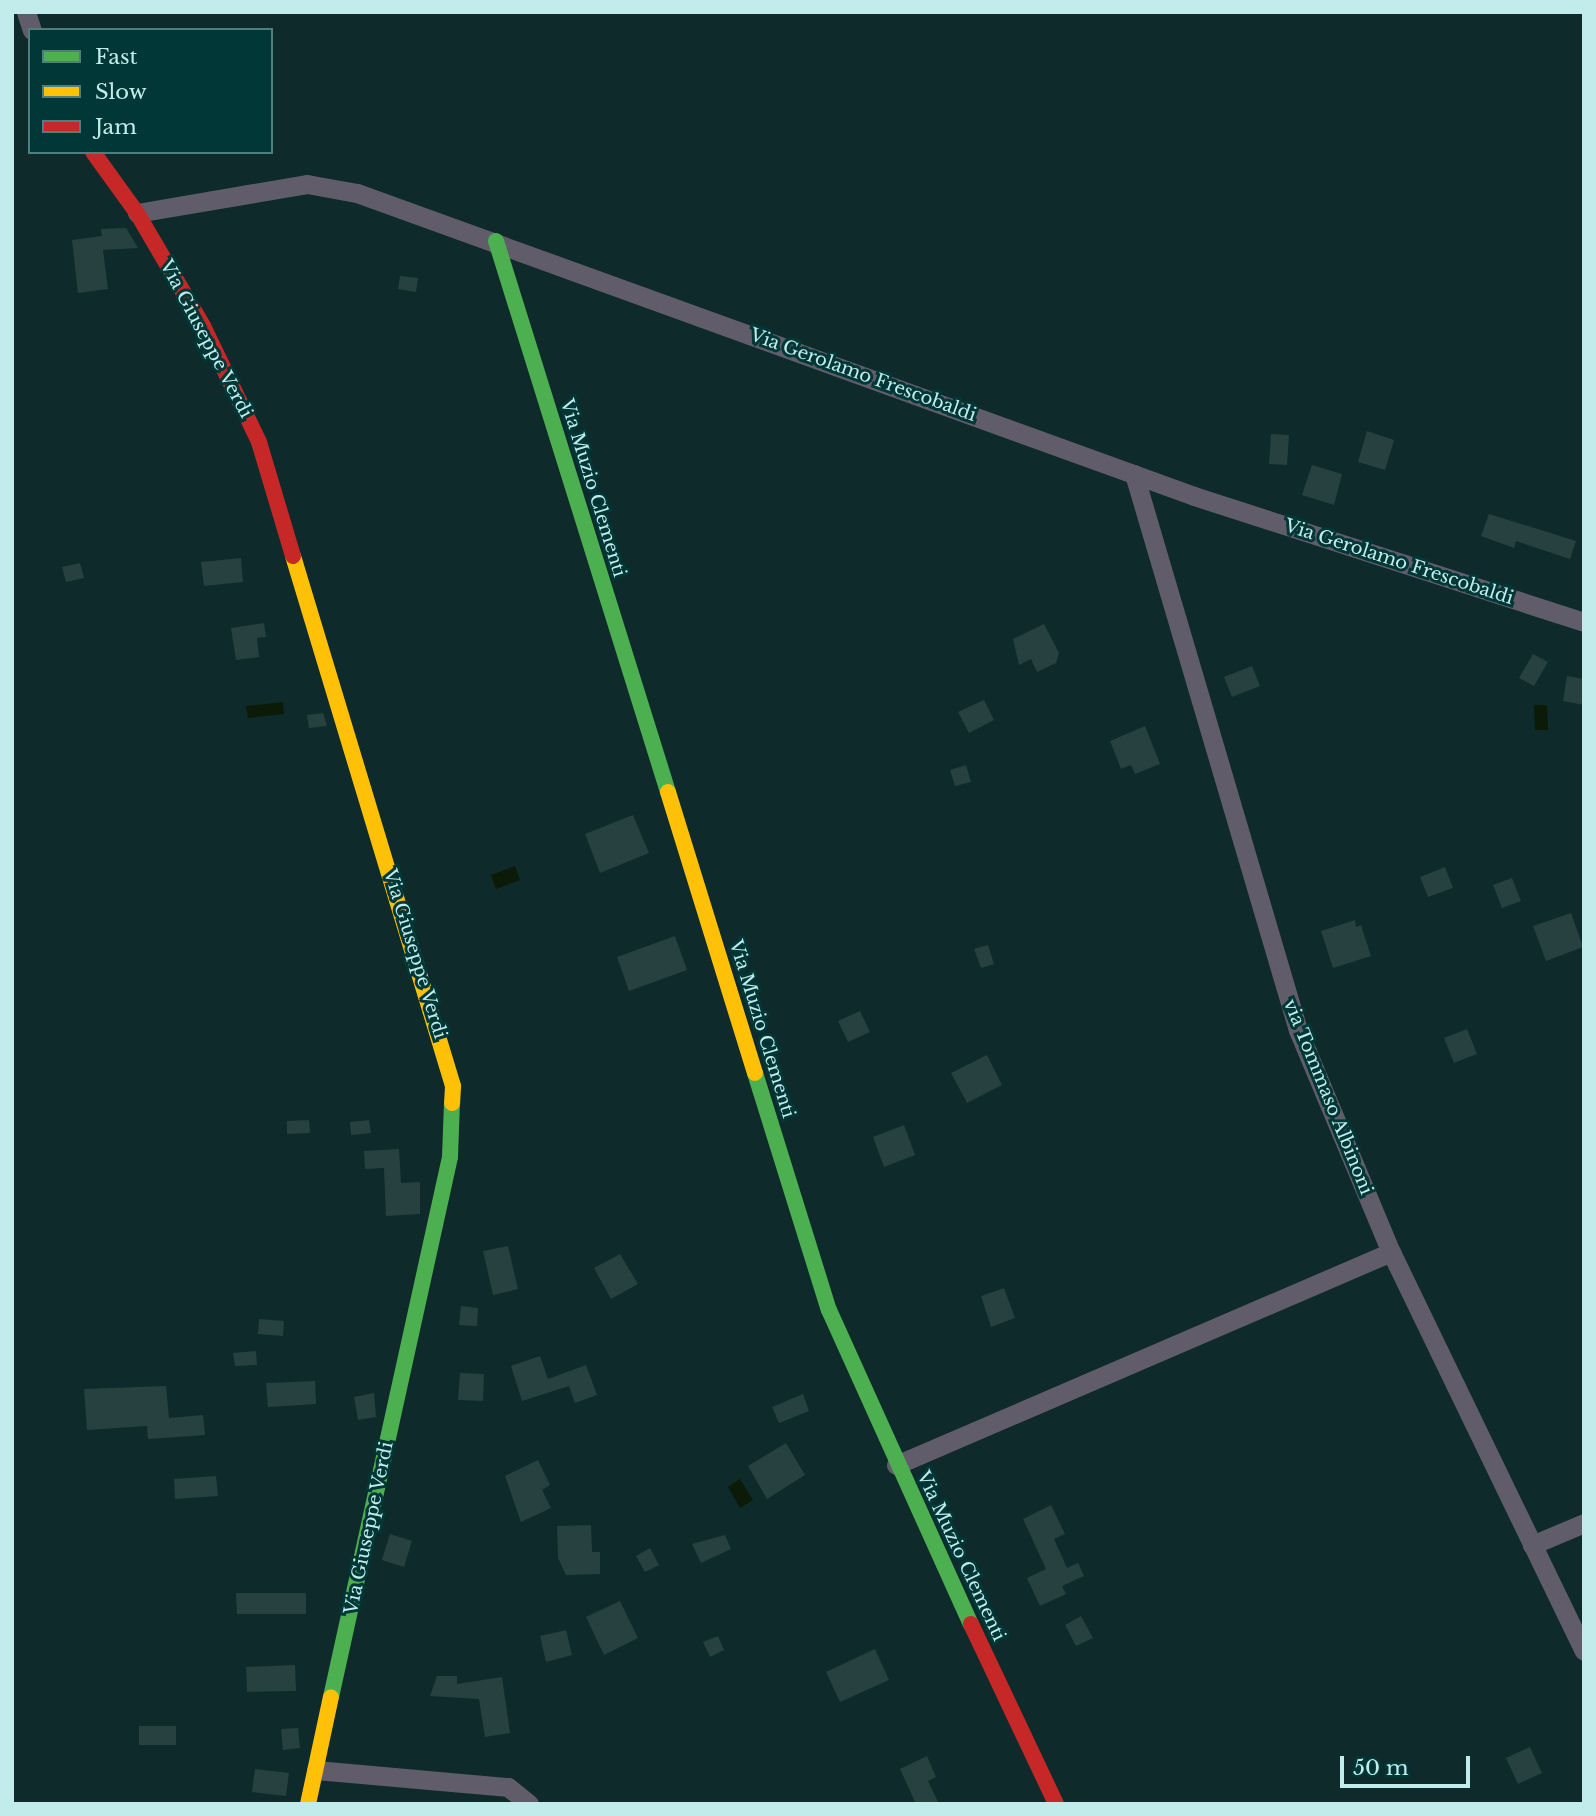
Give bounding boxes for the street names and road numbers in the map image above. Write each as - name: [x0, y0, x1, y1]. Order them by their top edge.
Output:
- street label: Via Giuseppe Verdi: [155, 256, 257, 422]
- street label: Via Gerolamo Frescobaldi: [747, 324, 979, 426]
- street label: Via Muzio Clementi: [556, 396, 630, 580]
- street label: Via Gerolamo Frescobaldi: [1282, 515, 1516, 609]
- street label: Via Giuseppe Verdi: [379, 866, 451, 1042]
- street label: Via Muzio Clementi: [725, 937, 799, 1121]
- street label: via Tommaso Albinoni: [1279, 995, 1377, 1199]
- street label: Via Giuseppe Verdi: [340, 1439, 398, 1617]
- street label: Via Muzio Clementi: [912, 1468, 1010, 1644]

